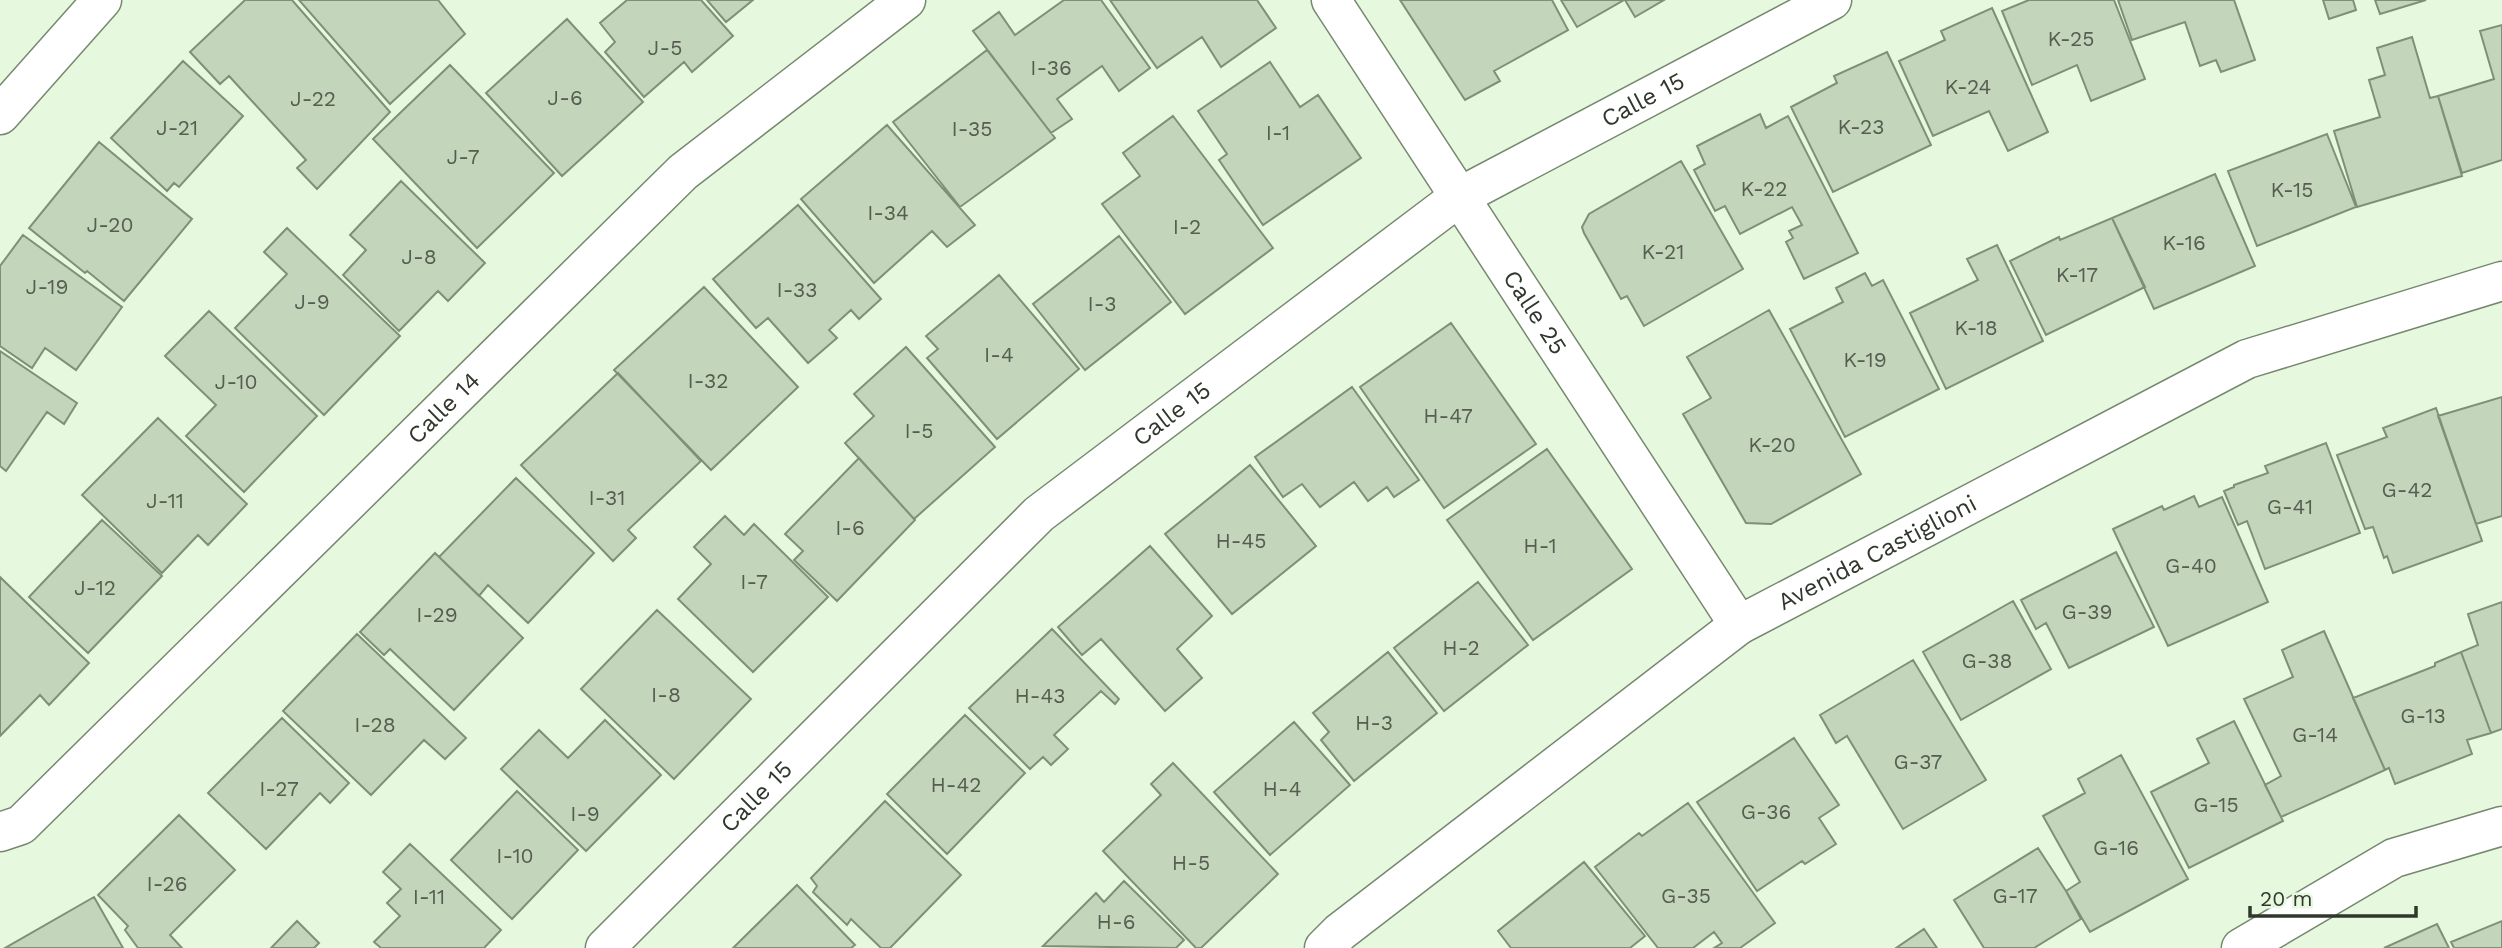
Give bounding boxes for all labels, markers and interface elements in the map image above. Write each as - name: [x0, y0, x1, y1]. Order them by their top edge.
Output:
- house number: K-25: [2048, 26, 2094, 51]
- house number: J-5: [648, 35, 682, 60]
- house number: I-36: [1030, 55, 1072, 80]
- street label: Calle 15: [1597, 67, 1689, 133]
- house number: K-24: [1945, 74, 1991, 99]
- house number: J-6: [547, 85, 583, 110]
- house number: J-22: [290, 86, 336, 111]
- house number: K-23: [1838, 114, 1884, 139]
- house number: J-21: [156, 115, 198, 140]
- house number: I-35: [951, 116, 993, 141]
- house number: I-1: [1266, 120, 1290, 145]
- house number: J-7: [446, 144, 480, 169]
- house number: K-22: [1741, 176, 1787, 201]
- house number: K-15: [2271, 177, 2313, 202]
- house number: I-34: [867, 200, 909, 225]
- house number: J-20: [86, 212, 134, 237]
- house number: I-2: [1173, 214, 1201, 239]
- house number: K-16: [2162, 230, 2206, 255]
- house number: K-21: [1642, 239, 1684, 264]
- house number: J-8: [401, 244, 437, 269]
- house number: K-17: [2056, 262, 2098, 287]
- street label: Calle 25: [1497, 265, 1573, 360]
- house number: J-19: [26, 274, 68, 299]
- house number: I-33: [776, 277, 818, 302]
- house number: J-9: [294, 289, 330, 314]
- house number: I-3: [1088, 291, 1116, 316]
- house number: K-18: [1954, 315, 1998, 340]
- house number: I-4: [984, 342, 1014, 367]
- house number: K-19: [1843, 347, 1887, 372]
- street label: Calle 14: [402, 366, 486, 450]
- house number: I-32: [687, 368, 729, 393]
- house number: J-10: [215, 369, 258, 394]
- street label: Calle 15: [1127, 376, 1216, 452]
- house number: H-47: [1423, 403, 1473, 428]
- house number: I-5: [904, 418, 934, 443]
- house number: K-20: [1748, 432, 1796, 457]
- house number: G-42: [2382, 477, 2433, 502]
- house number: I-31: [588, 485, 626, 510]
- house number: J-11: [146, 488, 184, 513]
- street label: Avenida Castiglioni: [1773, 489, 1981, 616]
- house number: G-41: [2267, 494, 2313, 519]
- house number: I-6: [835, 515, 865, 540]
- house number: H-45: [1215, 528, 1267, 553]
- house number: H-1: [1523, 533, 1557, 558]
- house number: G-40: [2165, 553, 2217, 578]
- house number: I-7: [740, 569, 768, 594]
- house number: J-12: [74, 575, 116, 600]
- house number: G-39: [2062, 599, 2112, 624]
- house number: I-29: [416, 602, 458, 627]
- house number: H-2: [1442, 635, 1480, 660]
- house number: G-38: [1962, 648, 2012, 673]
- house number: I-8: [651, 682, 681, 707]
- house number: H-43: [1014, 683, 1066, 708]
- house number: G-13: [2400, 703, 2446, 728]
- house number: H-3: [1355, 710, 1393, 735]
- house number: I-28: [354, 712, 396, 737]
- house number: G-14: [2292, 722, 2338, 747]
- house number: G-37: [1894, 749, 1943, 774]
- street label: Calle 15: [715, 755, 798, 838]
- house number: H-42: [930, 772, 982, 797]
- house number: I-27: [259, 776, 299, 801]
- house number: H-4: [1263, 776, 1301, 801]
- house number: G-15: [2193, 792, 2239, 817]
- house number: G-36: [1741, 799, 1791, 824]
- house number: I-9: [570, 801, 600, 826]
- house number: G-16: [2093, 835, 2139, 860]
- house number: I-10: [496, 843, 534, 868]
- house number: H-5: [1172, 850, 1210, 875]
- house number: I-26: [146, 871, 188, 896]
- scale bar: [2250, 874, 2416, 918]
- house number: G-35: [1661, 883, 1711, 908]
- house number: G-17: [1992, 883, 2038, 908]
- house number: I-11: [413, 884, 445, 909]
- text: 20 m: [2260, 886, 2312, 911]
- house number: H-6: [1097, 909, 1135, 934]

